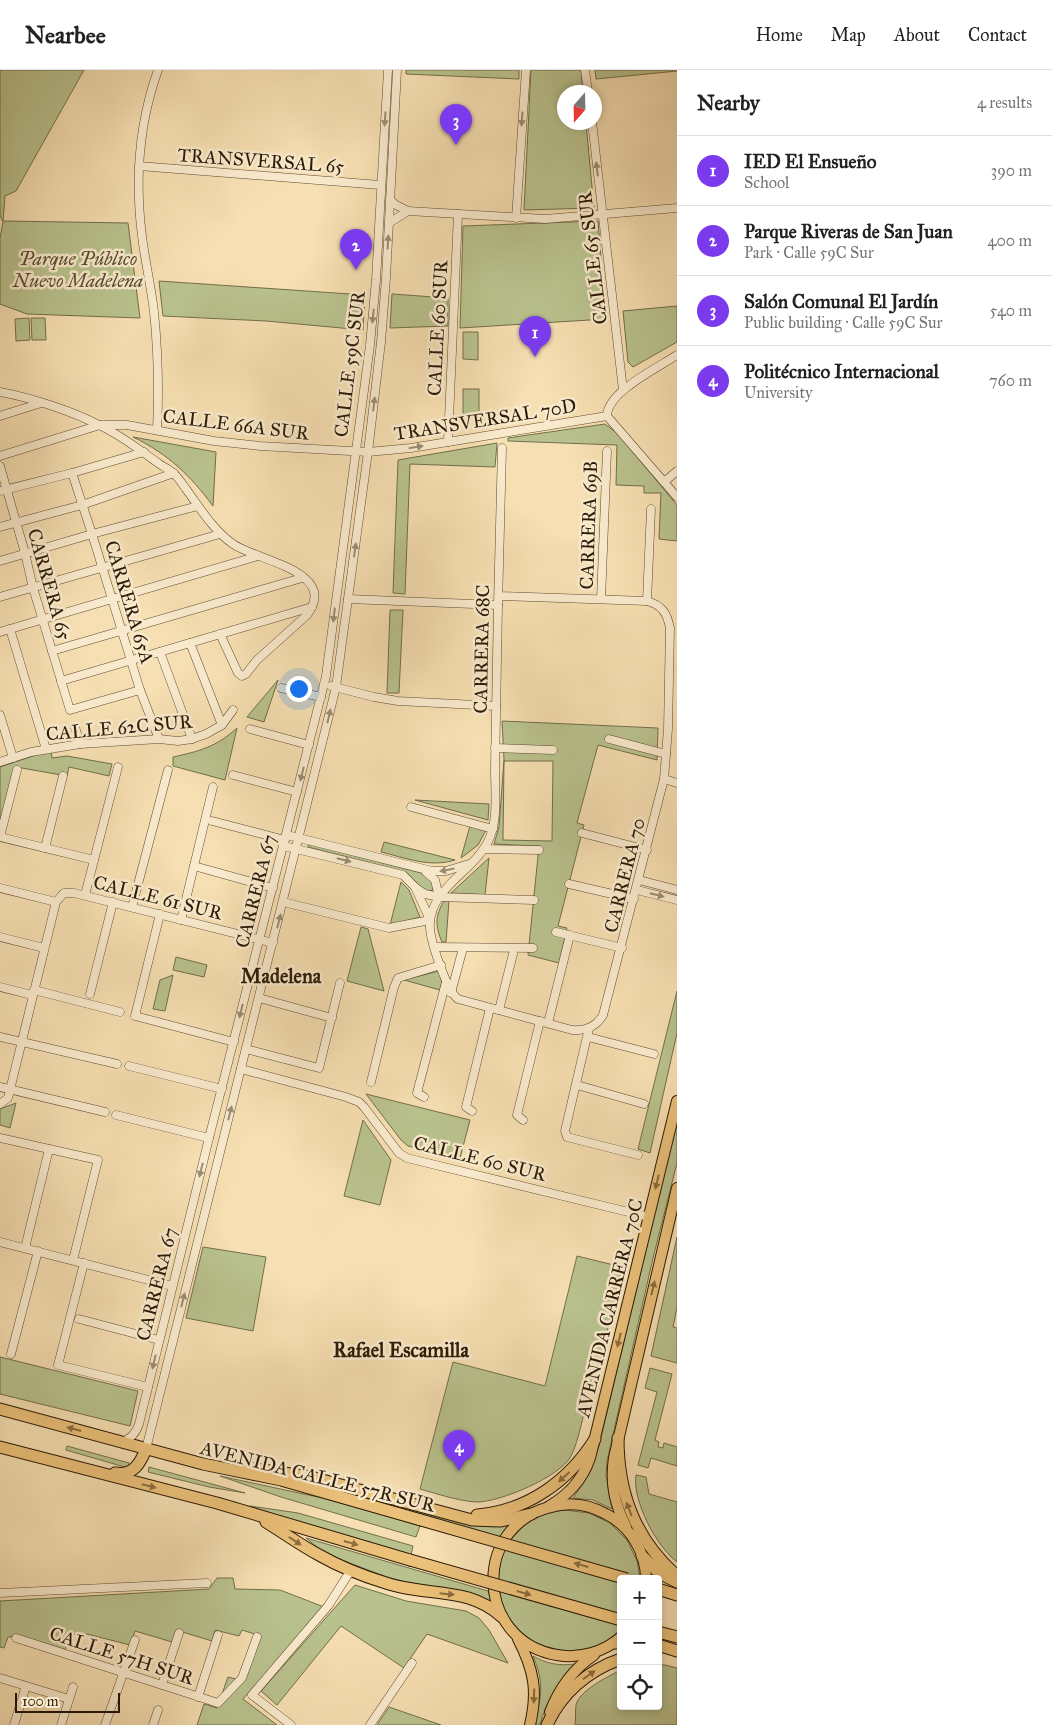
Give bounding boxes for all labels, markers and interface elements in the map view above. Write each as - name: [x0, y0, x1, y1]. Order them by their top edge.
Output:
- text: Nearbee: [25, 20, 106, 50]
- text: Home: [756, 24, 803, 46]
- text: Map: [831, 24, 866, 46]
- text: About: [894, 24, 940, 46]
- text: Contact: [968, 24, 1027, 46]
- north arrow: [557, 85, 602, 130]
- text: Nearby: [697, 90, 760, 116]
- text: 4 results: [977, 93, 1032, 112]
- pin: 3: [440, 104, 472, 145]
- one-way arrow: [380, 111, 388, 127]
- one-way arrow: [518, 111, 526, 127]
- street label: TRANSVERSAL 65: [177, 143, 345, 178]
- text: IED El Ensueño: [744, 150, 877, 173]
- one-way arrow: [593, 160, 601, 176]
- text: 1: [710, 161, 716, 180]
- text: 390 m: [991, 161, 1032, 180]
- text: School: [744, 173, 789, 192]
- street label: CALLE 65 SUR: [573, 190, 612, 326]
- text: Parque Riveras de San Juan: [744, 220, 953, 243]
- pin: 2: [340, 229, 372, 270]
- text: 2: [709, 231, 717, 250]
- text: 400 m: [988, 231, 1032, 250]
- one-way arrow: [385, 234, 393, 250]
- text: Park · Calle 59C Sur: [744, 243, 874, 262]
- park label: Parque Público Nuevo Madelena: [12, 247, 143, 292]
- street label: CALLE 60 SUR: [422, 259, 453, 396]
- street label: CALLE 59C SUR: [329, 289, 370, 438]
- text: Salón Comunal El Jardín: [744, 290, 938, 313]
- text: 3: [710, 301, 716, 320]
- text: 540 m: [990, 301, 1032, 320]
- one-way arrow: [368, 308, 376, 324]
- text: Public building · Calle 59C Sur: [744, 313, 943, 332]
- pin: 1: [519, 316, 551, 357]
- text: Politécnico Internacional: [744, 360, 939, 383]
- text: 4: [709, 371, 717, 390]
- text: 760 m: [989, 371, 1032, 390]
- text: University: [744, 383, 813, 402]
- street label: TRANSVERSAL 70D: [392, 394, 578, 445]
- one-way arrow: [370, 396, 378, 412]
- street label: CALLE 66A SUR: [161, 404, 311, 445]
- one-way arrow: [409, 443, 425, 451]
- street label: CARRERA 69B: [575, 460, 602, 590]
- street label: CARRERA 65: [23, 526, 76, 643]
- street label: CARRERA 65A: [100, 538, 159, 667]
- one-way arrow: [351, 542, 359, 558]
- street label: CARRERA 68C: [469, 584, 494, 714]
- one-way arrow: [330, 608, 338, 624]
- your location: [286, 676, 312, 702]
- one-way arrow: [325, 709, 333, 724]
- street label: CALLE 62C SUR: [45, 710, 194, 745]
- one-way arrow: [298, 767, 306, 782]
- street label: CARRERA 70: [599, 815, 650, 935]
- street label: CARRERA 67: [230, 832, 281, 950]
- one-way arrow: [337, 856, 352, 864]
- one-way arrow: [440, 866, 455, 874]
- street label: CALLE 61 SUR: [91, 870, 225, 925]
- one-way arrow: [649, 891, 664, 899]
- one-way arrow: [275, 913, 283, 928]
- district label: Madelena: [241, 964, 322, 988]
- one-way arrow: [237, 1004, 245, 1019]
- one-way arrow: [226, 1105, 234, 1120]
- street label: CALLE 60 SUR: [411, 1131, 549, 1186]
- one-way arrow: [197, 1163, 205, 1178]
- one-way arrow: [653, 1174, 661, 1189]
- street label: AVENIDA CARRERA 70C: [571, 1196, 648, 1421]
- street label: CARRERA 67: [131, 1225, 182, 1343]
- one-way arrow: [649, 1281, 657, 1296]
- one-way arrow: [179, 1293, 187, 1308]
- one-way arrow: [615, 1332, 623, 1347]
- district label: Rafael Escamilla: [333, 1338, 469, 1362]
- one-way arrow: [150, 1354, 158, 1369]
- one-way arrow: [67, 1425, 82, 1433]
- pin: 4: [443, 1430, 475, 1471]
- street label: AVENIDA CALLE 57R SUR: [197, 1436, 438, 1517]
- one-way arrow: [559, 1471, 571, 1483]
- one-way arrow: [141, 1482, 156, 1490]
- one-way arrow: [625, 1501, 632, 1516]
- one-way arrow: [289, 1536, 302, 1546]
- one-way arrow: [344, 1539, 359, 1547]
- one-way arrow: [573, 1561, 588, 1569]
- map controls: [617, 1575, 662, 1710]
- button: +: [617, 1575, 662, 1620]
- one-way arrow: [517, 1589, 532, 1597]
- one-way arrow: [439, 1590, 455, 1598]
- button: −: [617, 1620, 662, 1665]
- street label: CALLE 57H SUR: [47, 1621, 197, 1690]
- button: locate: [617, 1665, 662, 1710]
- one-way arrow: [582, 1670, 596, 1680]
- one-way arrow: [530, 1689, 538, 1705]
- scale bar: [15, 1690, 120, 1713]
- text: 100 m: [22, 1693, 59, 1710]

